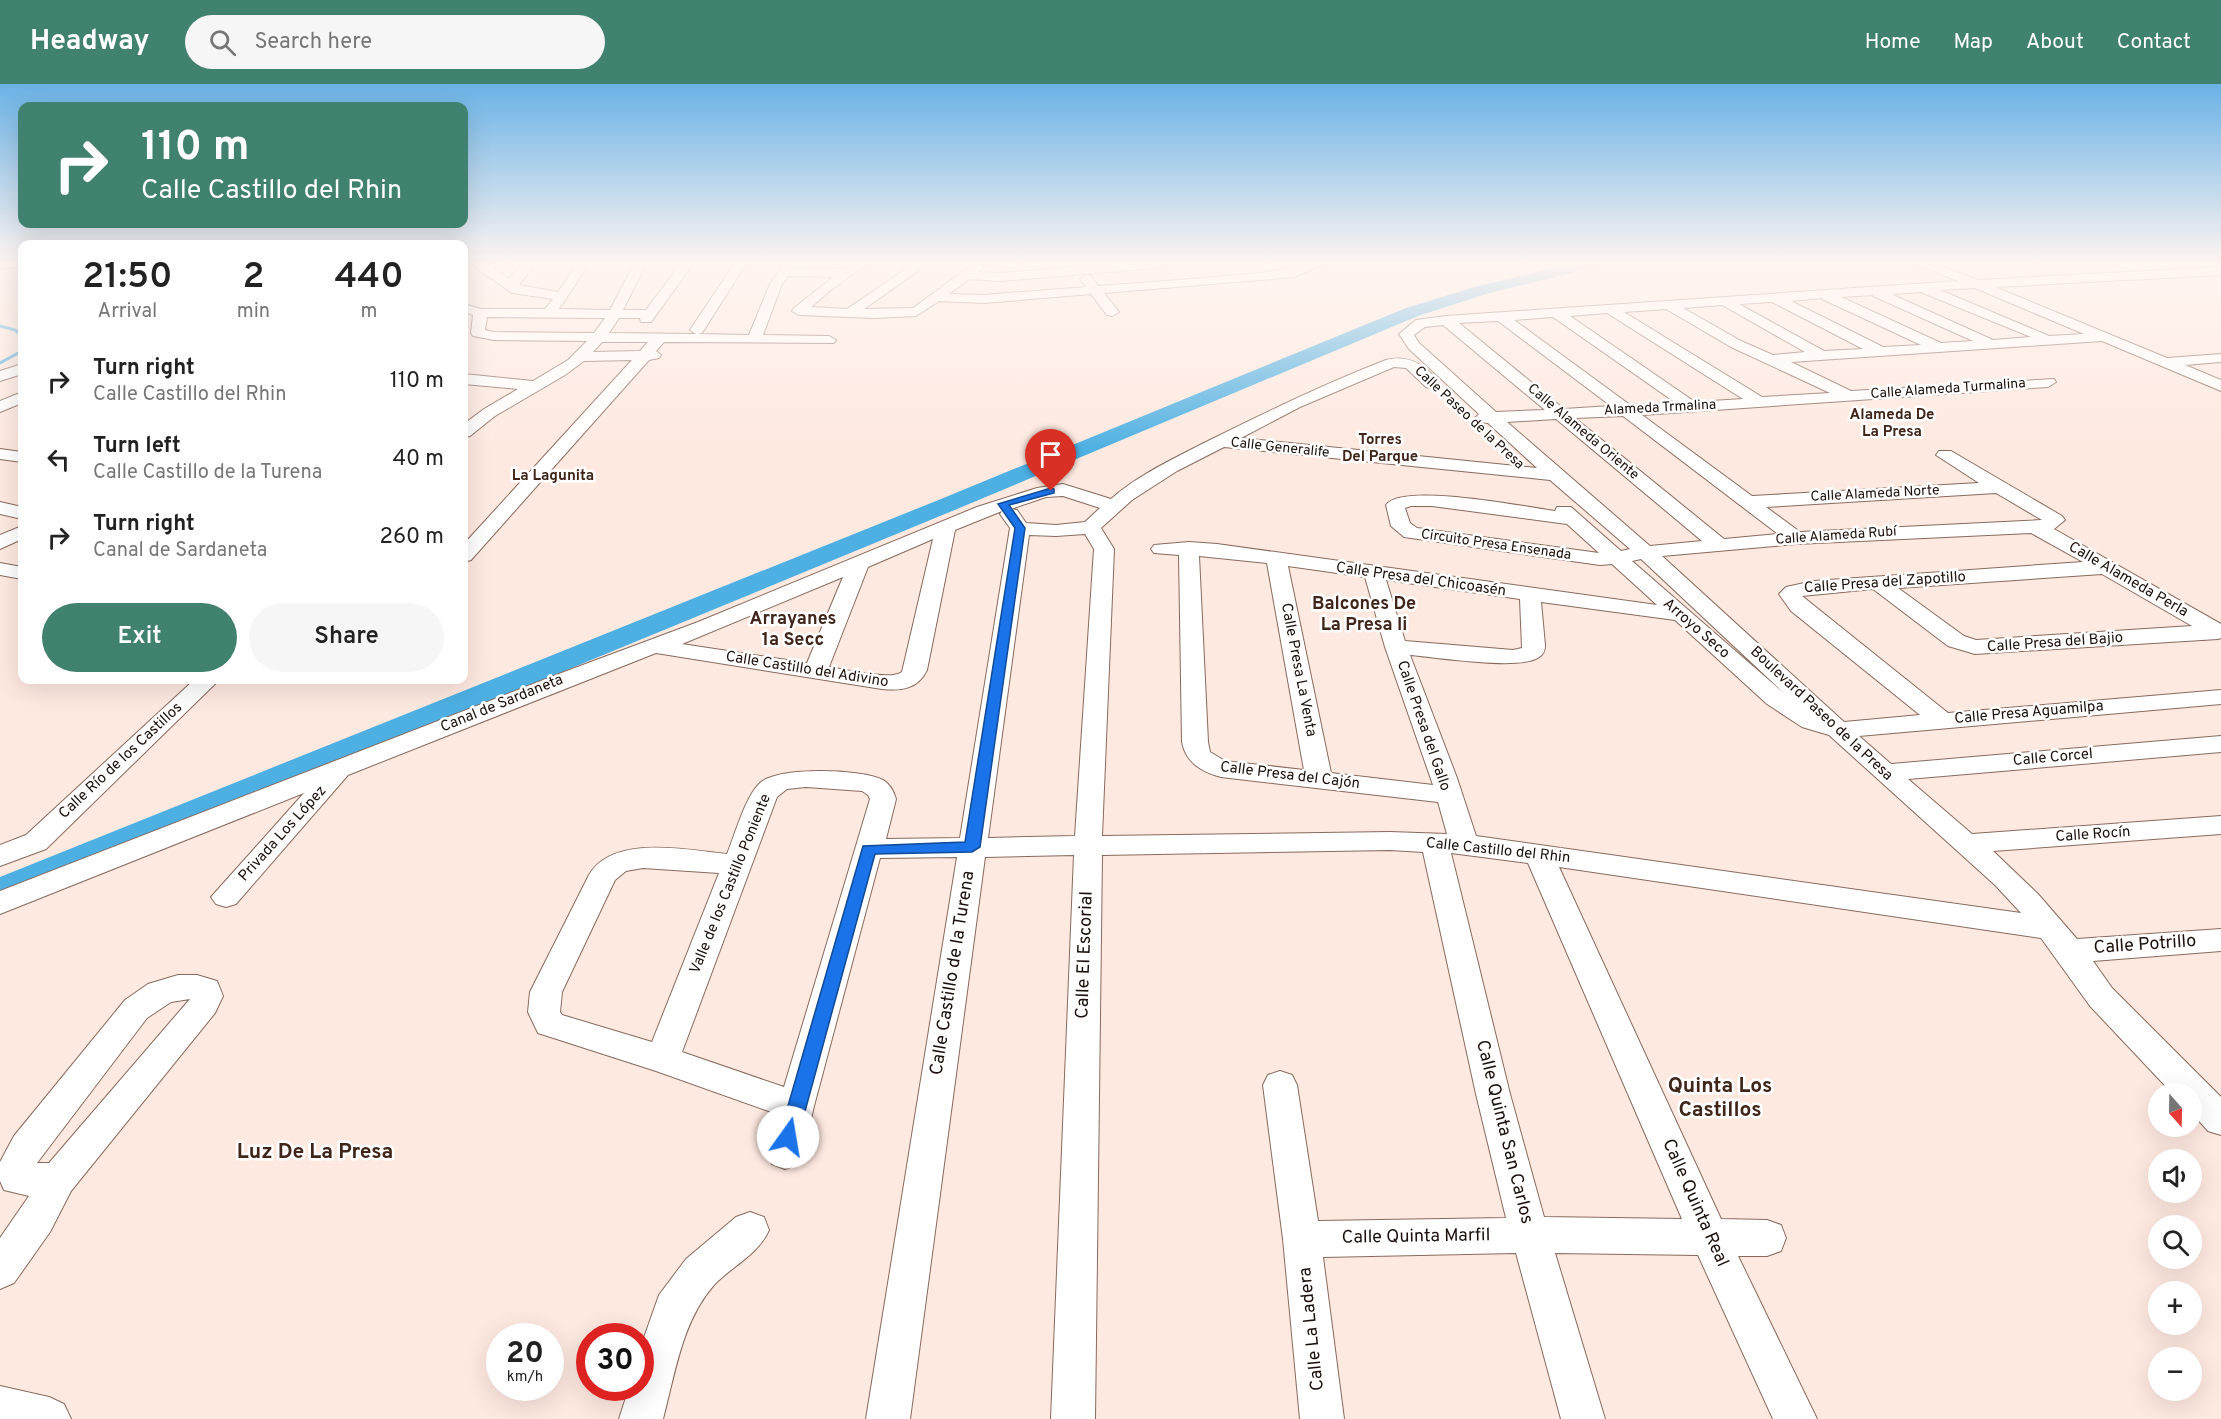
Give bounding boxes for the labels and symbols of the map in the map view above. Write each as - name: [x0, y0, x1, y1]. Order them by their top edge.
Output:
- street label: Calle Paseo de la Presa: [1411, 363, 1527, 473]
- street label: Calle Alameda Turmalina: [1870, 375, 2026, 403]
- street label: Calle Alameda Oriente: [1524, 380, 1642, 484]
- street label: Alameda Trmalina: [1603, 397, 1717, 419]
- district label: Alameda De La Presa: [1850, 406, 1934, 442]
- pin: [1025, 429, 1076, 491]
- district label: Torres Del Parque: [1342, 431, 1418, 467]
- street label: Calle Generalife: [1230, 434, 1330, 462]
- district label: La Lagunita: [512, 467, 594, 486]
- street label: Calle Alameda Norte: [1810, 482, 1940, 506]
- street label: Calle Alameda Rubí: [1775, 523, 1899, 549]
- street label: Circuito Presa Ensenada: [1420, 526, 1572, 564]
- street label: Calle Alameda Perla: [2065, 538, 2191, 622]
- street label: Calle Presa del Chicoasén: [1335, 559, 1507, 601]
- street label: Calle Presa del Zapotillo: [1803, 568, 1967, 598]
- district label: Balcones De La Presa Ii: [1312, 593, 1416, 637]
- street label: Arroyo Seco: [1659, 595, 1733, 663]
- street label: Calle Presa La Venta: [1276, 602, 1320, 738]
- district label: Arrayanes 1a Secc: [750, 608, 836, 652]
- street label: Calle Presa del Bajio: [1986, 629, 2124, 657]
- street label: Boulevard Paseo de la Presa: [1746, 643, 1896, 785]
- street label: Calle Castillo del Adivino: [724, 648, 890, 692]
- street label: Calle Presa del Gallo: [1392, 658, 1454, 794]
- street label: Canal de Sardaneta: [438, 671, 566, 737]
- street label: Calle Presa Aguamilpa: [1954, 697, 2104, 729]
- street label: Calle Río de los Castillos: [55, 699, 187, 823]
- street label: Calle Corcel: [2012, 745, 2094, 771]
- street label: Calle Presa del Cajón: [1219, 758, 1361, 794]
- street label: Privada Los López: [235, 782, 331, 886]
- street label: Valle de los Castillo Poniente: [686, 791, 776, 977]
- street label: Calle Rocín: [2055, 823, 2131, 847]
- street label: Calle Castillo del Rhin: [1425, 834, 1571, 868]
- street label: Calle Castillo de la Turena: [925, 869, 981, 1077]
- street label: Calle El Escorial: [1071, 891, 1099, 1019]
- street label: Calle Potrillo: [2093, 930, 2197, 960]
- street label: Calle Quinta San Carlos: [1470, 1038, 1538, 1226]
- district label: Quinta Los Castillos: [1668, 1073, 1772, 1124]
- north arrow: [2148, 1083, 2202, 1137]
- position arrow: [756, 1105, 820, 1169]
- street label: Calle Quinta Real: [1656, 1135, 1734, 1271]
- district label: Luz De La Presa: [237, 1139, 393, 1166]
- street label: Calle Quinta Marfil: [1342, 1224, 1490, 1250]
- street label: Calle La Ladera: [1294, 1266, 1330, 1392]
- speed limit sign: 30: [576, 1323, 654, 1401]

